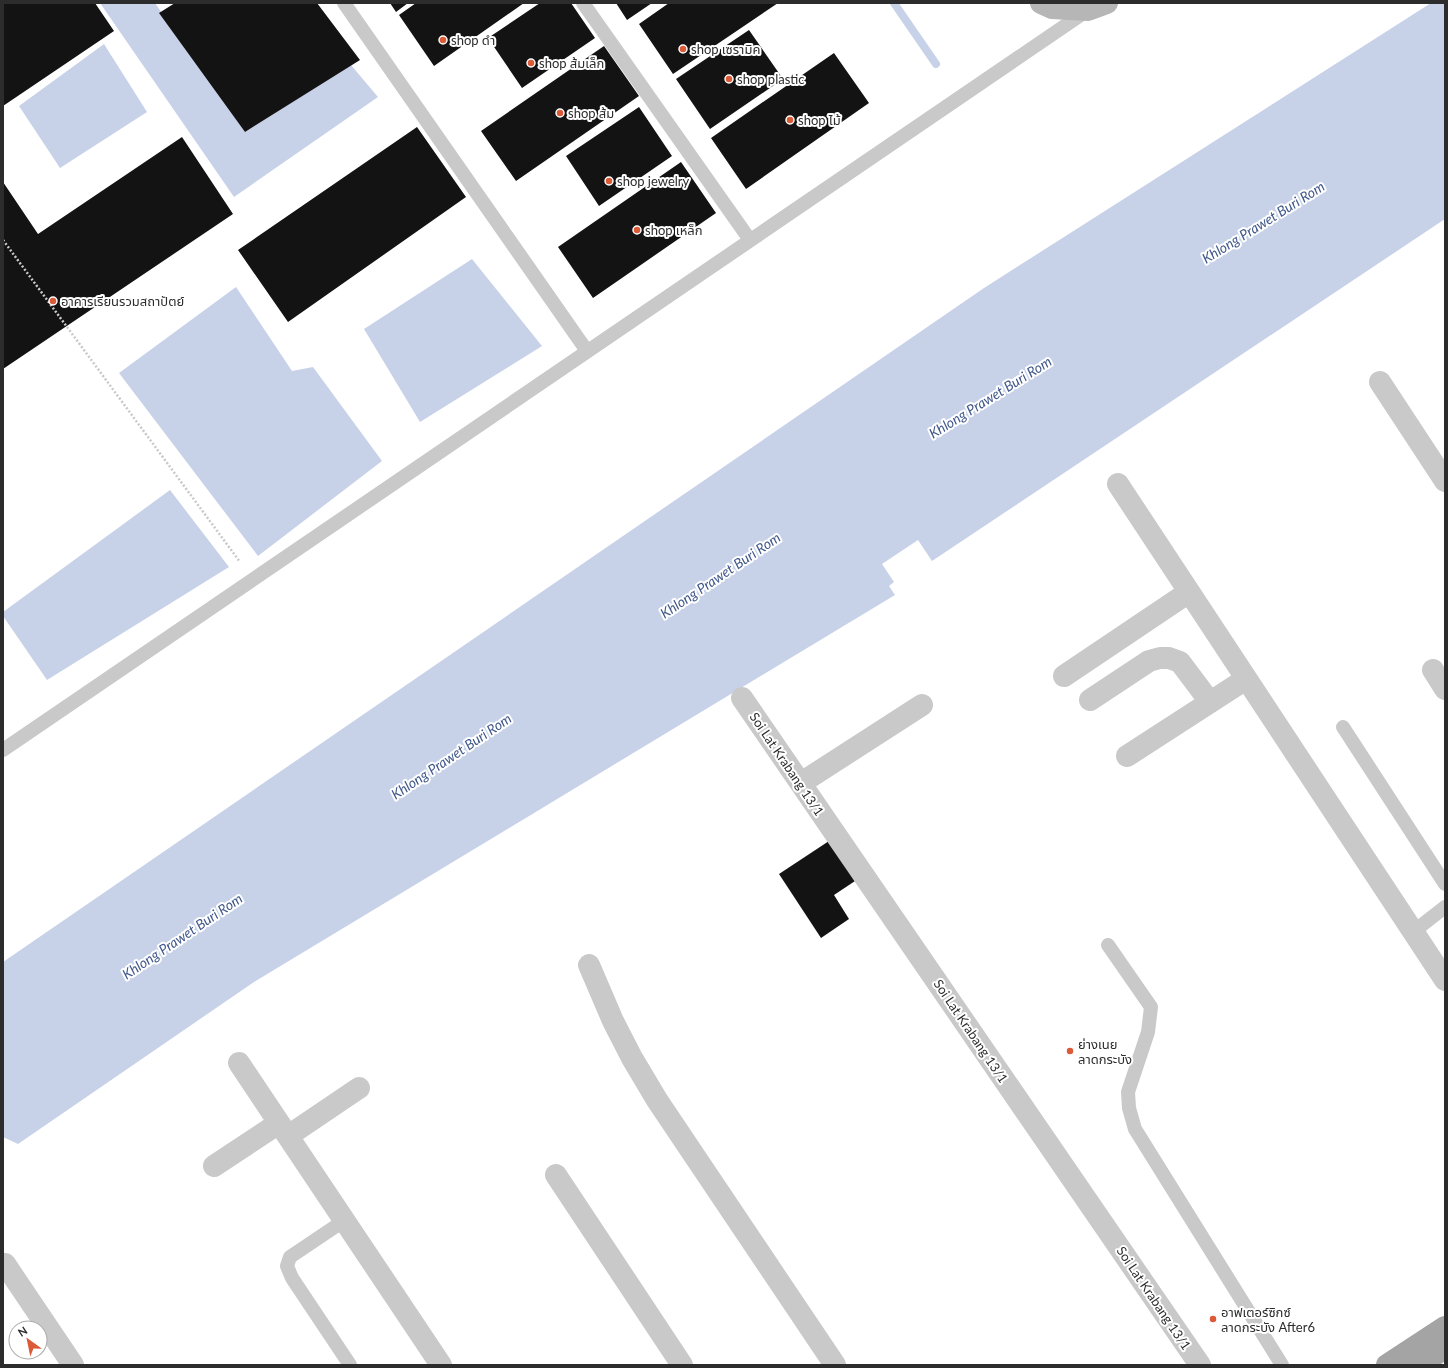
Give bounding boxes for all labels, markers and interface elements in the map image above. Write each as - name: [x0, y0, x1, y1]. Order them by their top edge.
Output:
- place label: shop ดำ: [451, 32, 495, 48]
- marker: shop ดำ: [438, 35, 448, 45]
- place label: shop เซรามิค: [691, 41, 760, 57]
- marker: shop เซรามิค: [678, 44, 688, 54]
- place label: shop ส้มเล็ก: [539, 55, 604, 71]
- marker: shop ส้มเล็ก: [526, 58, 536, 68]
- place label: shop plastic: [737, 71, 805, 87]
- marker: shop plastic: [724, 74, 734, 84]
- place label: shop ส้ม: [568, 105, 614, 121]
- marker: shop ส้ม: [555, 108, 565, 118]
- place label: shop ไม้: [798, 112, 841, 128]
- marker: shop ไม้: [785, 115, 795, 125]
- place label: shop jewelry: [617, 173, 690, 189]
- marker: shop jewelry: [604, 176, 614, 186]
- water label: Khlong Prawet Buri Rom: [1199, 177, 1327, 267]
- place label: shop เหล็ก: [645, 222, 703, 238]
- marker: shop เหล็ก: [632, 225, 642, 235]
- place label: อาคารเรียนรวมสถาปัตย์: [61, 293, 184, 309]
- marker: อาคารเรียนรวมสถาปัตย์: [48, 296, 58, 306]
- water label: Khlong Prawet Buri Rom: [926, 352, 1054, 442]
- water label: Khlong Prawet Buri Rom: [657, 528, 783, 622]
- water label: Khlong Prawet Buri Rom: [388, 709, 514, 803]
- street label: Soi Lat Krabang 13/1: [746, 709, 828, 819]
- water label: Khlong Prawet Buri Rom: [119, 889, 245, 983]
- street label: Soi Lat Krabang 13/1: [930, 976, 1012, 1086]
- place label: ย่างเนย ลาดกระบัง: [1078, 1036, 1132, 1067]
- marker: ย่างเนย ลาดกระบัง: [1065, 1046, 1075, 1056]
- street label: Soi Lat Krabang 13/1: [1113, 1243, 1195, 1353]
- place label: อาฟเตอร์ซิกซ์ ลาดกระบัง After6: [1221, 1304, 1315, 1335]
- marker: อาฟเตอร์ซิกซ์ ลาดกระบัง After6: [1208, 1314, 1218, 1324]
- north arrow: [8, 1320, 48, 1360]
- text: N: [15, 1323, 29, 1339]

